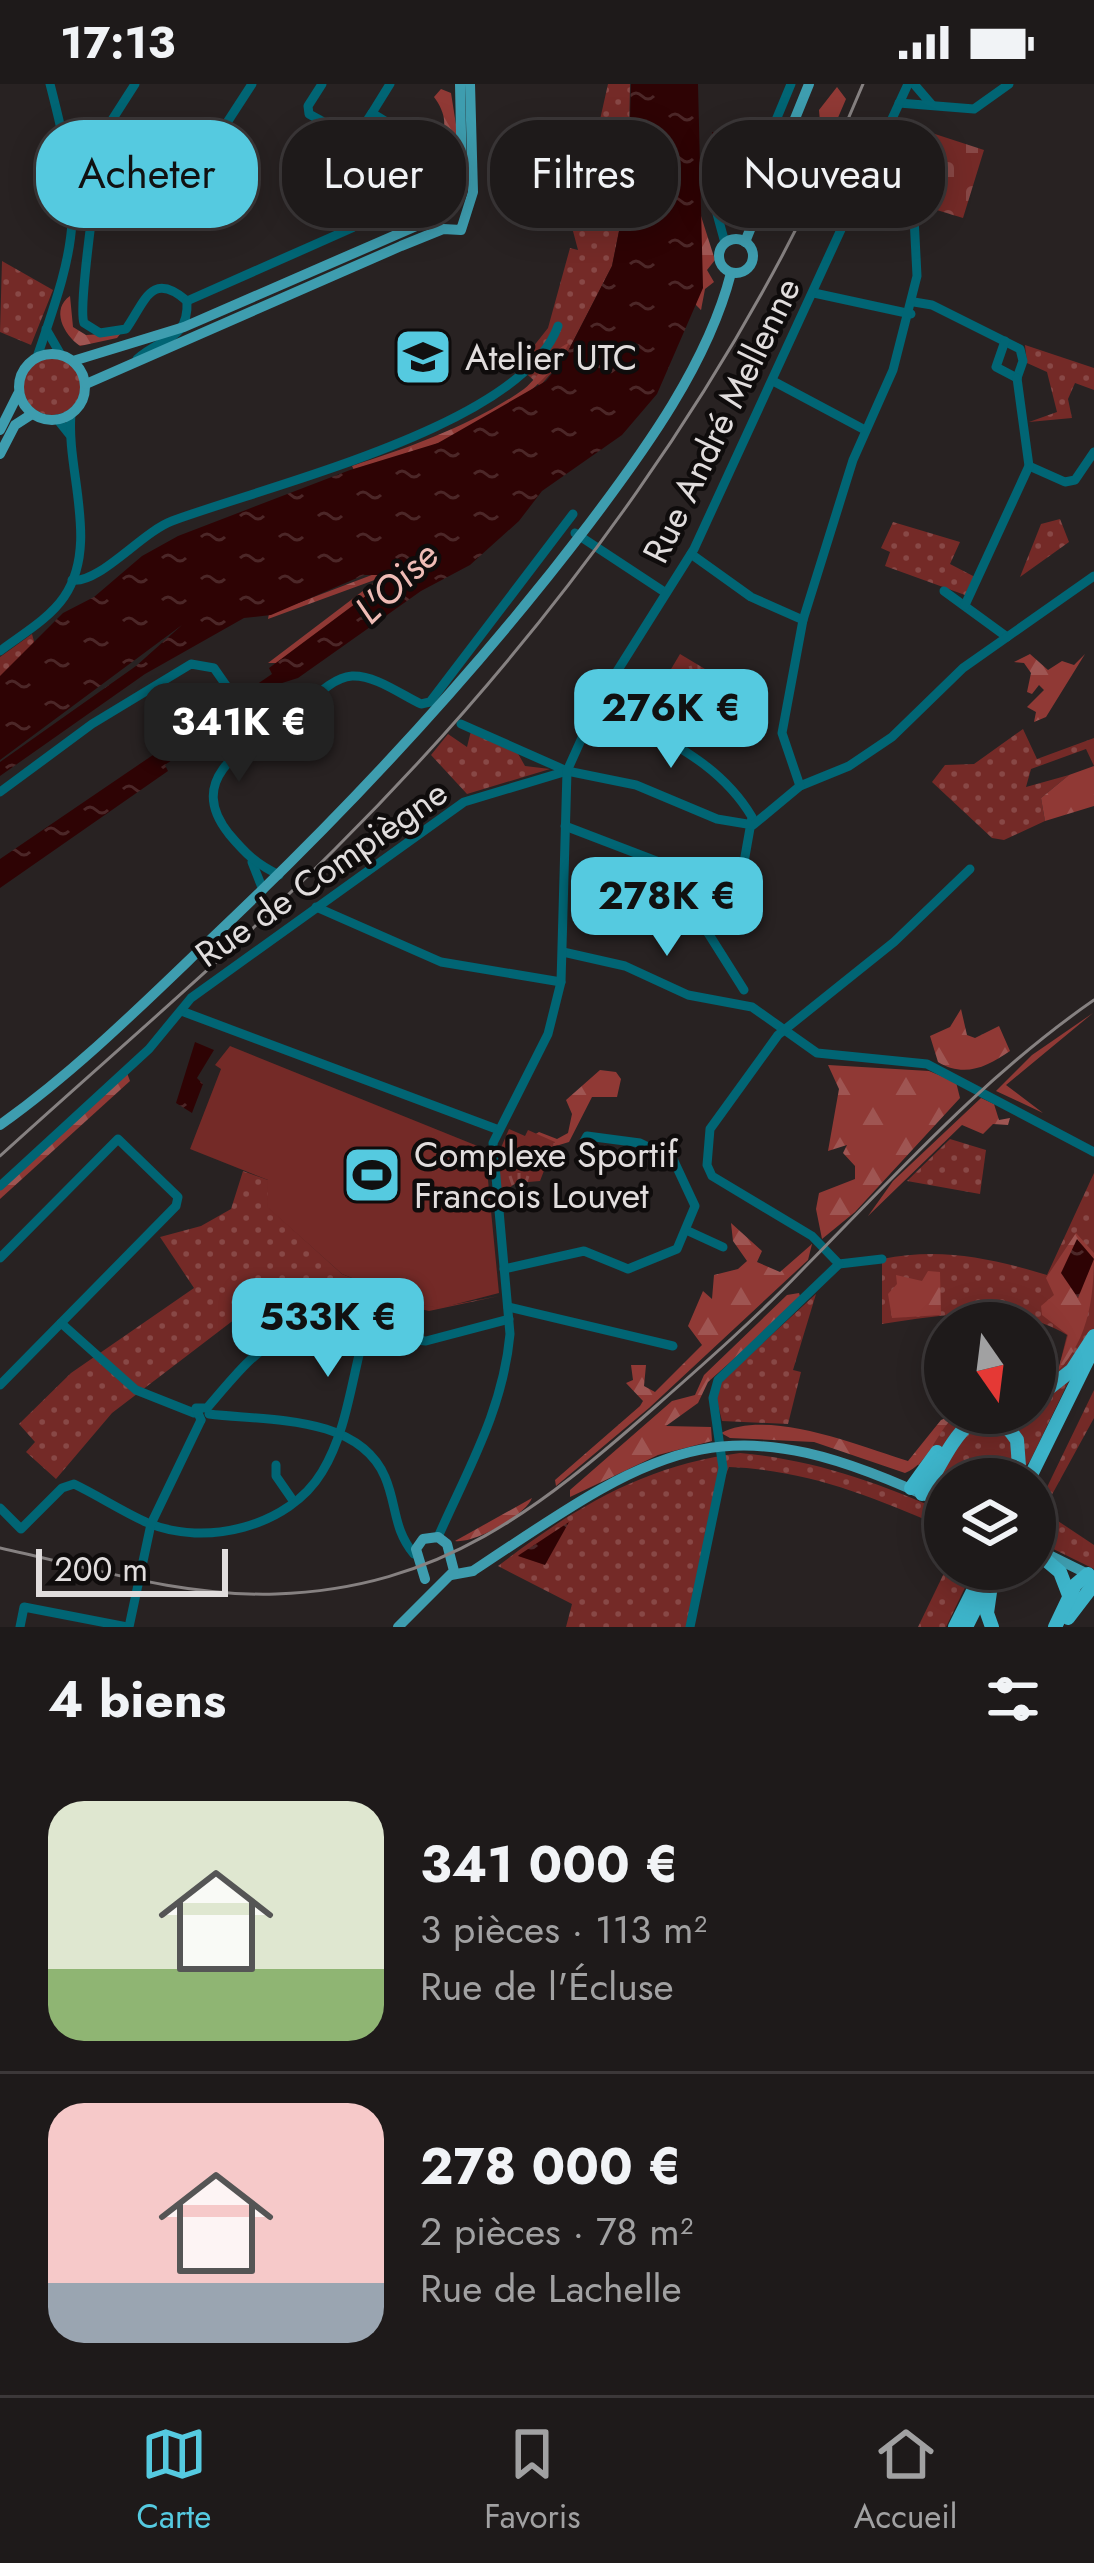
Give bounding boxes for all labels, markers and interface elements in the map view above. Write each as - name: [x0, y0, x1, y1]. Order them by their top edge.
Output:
- text: 17:13: [60, 10, 175, 75]
- chip: Acheter: [36, 120, 258, 228]
- chip: Louer: [282, 120, 466, 228]
- chip: Filtres: [490, 120, 678, 228]
- chip: Nouveau: [702, 120, 945, 228]
- street label: Rue André Mellenne: [629, 268, 813, 572]
- school or university icon: Atelier UTC: [392, 326, 454, 388]
- place label: Atelier UTC: [465, 331, 637, 383]
- water label: L'Oise: [341, 528, 452, 637]
- pin: 276K €: [573, 669, 769, 771]
- text: 276K €: [601, 679, 741, 736]
- pin: 341K €: [141, 683, 337, 785]
- text: 341K €: [171, 693, 307, 750]
- street label: Rue de Compiègne: [184, 767, 458, 979]
- pin: 278K €: [569, 857, 765, 959]
- text: 278K €: [598, 867, 736, 924]
- place label: Complexe Sportif Francois Louvet: [414, 1128, 679, 1221]
- sports icon: Complexe Sportif Francois Louvet: [341, 1144, 403, 1206]
- pin: 533K €: [230, 1278, 426, 1380]
- text: 533K €: [259, 1288, 397, 1345]
- north arrow: [924, 1302, 1056, 1434]
- map controls: [924, 1302, 1056, 1590]
- button: layers: [924, 1458, 1056, 1590]
- scale bar: [36, 1543, 228, 1596]
- text: 200 m: [54, 1546, 148, 1593]
- text: 4 biens: [48, 1662, 226, 1736]
- icon: filters: [980, 1666, 1046, 1732]
- text: 341 000 €: [420, 1827, 679, 1901]
- icon: home: [144, 1849, 288, 1993]
- text: 3 pièces · 113 m²: [420, 1901, 707, 1958]
- text: Rue de l'Écluse: [420, 1958, 674, 2015]
- text: 278 000 €: [420, 2129, 681, 2203]
- icon: home: [144, 2151, 288, 2295]
- text: 2 pièces · 78 m²: [420, 2203, 693, 2260]
- text: Rue de Lachelle: [420, 2260, 682, 2317]
- tab: Carte: [136, 2421, 211, 2540]
- tab: Favoris: [484, 2421, 581, 2540]
- tab: Accueil: [854, 2421, 957, 2540]

